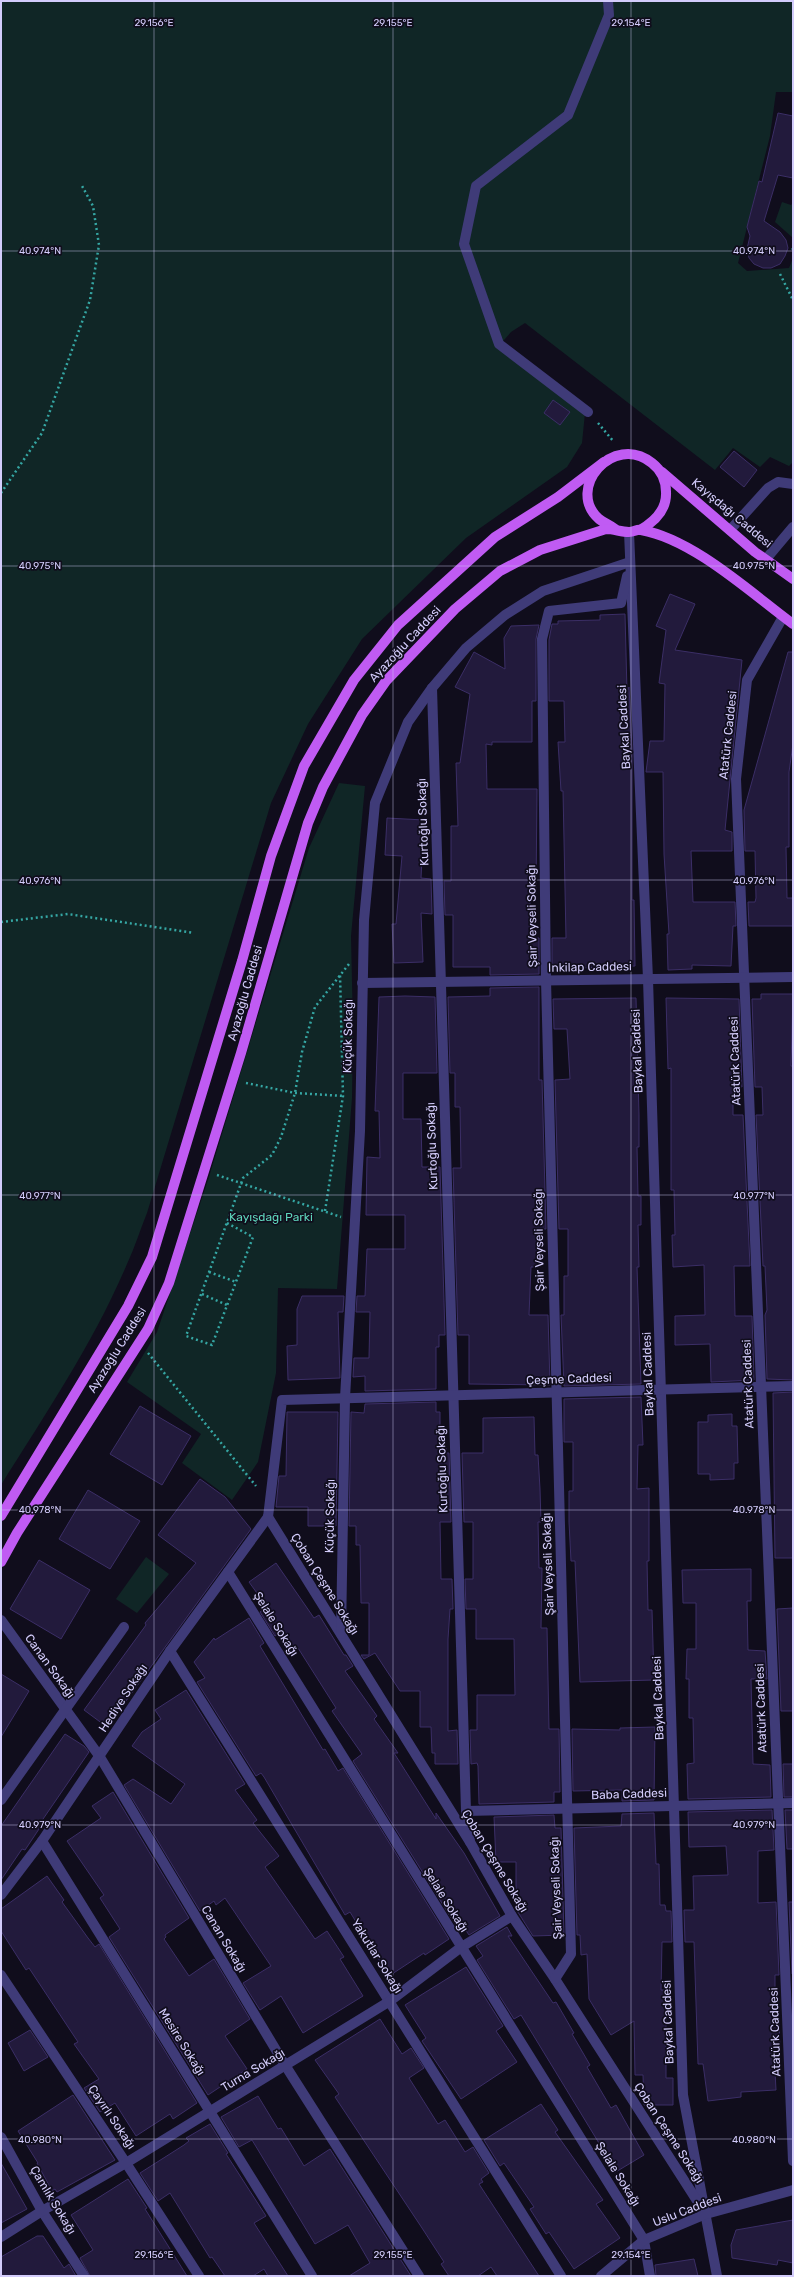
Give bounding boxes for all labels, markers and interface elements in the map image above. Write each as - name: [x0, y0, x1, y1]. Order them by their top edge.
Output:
- text: 29.156°E: [134, 17, 174, 29]
- text: 29.155°E: [373, 17, 413, 29]
- text: 29.154°E: [611, 17, 651, 29]
- text: 40.974°N: [19, 245, 61, 257]
- text: 40.974°N: [733, 245, 775, 257]
- street label: Kayışdağı Caddesi: [689, 475, 775, 551]
- text: 40.975°N: [19, 560, 61, 572]
- text: 40.975°N: [733, 560, 775, 572]
- street label: Ayazoğlu Caddesi: [366, 603, 444, 685]
- street label: Baykal Caddesi: [615, 684, 633, 769]
- street label: Atatürk Caddesi: [716, 690, 740, 780]
- street label: Kurtoğlu Sokağı: [414, 778, 432, 866]
- street label: Şair Veyseli Sokağı: [524, 864, 540, 968]
- text: 40.976°N: [19, 875, 61, 887]
- text: 40.976°N: [733, 875, 775, 887]
- street label: Ayazoğlu Caddesi: [225, 944, 265, 1042]
- street label: Inkilap Caddesi: [548, 959, 632, 975]
- street label: Küçük Sokağı: [340, 999, 356, 1073]
- street label: Baykal Caddesi: [629, 1009, 645, 1093]
- street label: Atatürk Caddesi: [726, 1016, 744, 1106]
- street label: Kurtoğlu Sokağı: [423, 1102, 441, 1190]
- street label: Şair Veyseli Sokağı: [531, 1188, 547, 1292]
- text: 40.977°N: [19, 1190, 61, 1202]
- text: 40.977°N: [733, 1190, 775, 1202]
- park label: Kayışdağı Parki: [229, 1210, 313, 1224]
- street label: Ayazoğlu Caddesi: [85, 1304, 149, 1395]
- street label: Baykal Caddesi: [640, 1332, 656, 1416]
- street label: Atatürk Caddesi: [739, 1339, 757, 1429]
- street label: Çeşme Caddesi: [526, 1371, 612, 1387]
- street label: Kurtoğlu Sokağı: [433, 1425, 451, 1513]
- street label: Küçük Sokağı: [322, 1479, 338, 1553]
- text: 40.978°N: [19, 1504, 61, 1516]
- text: 40.978°N: [733, 1504, 775, 1516]
- street label: Şair Veyseli Sokağı: [539, 1512, 557, 1616]
- street label: Çoban Çeşme Sokağı: [288, 1531, 362, 1637]
- street label: Şelale Sokağı: [251, 1589, 301, 1659]
- street label: Canan Sokağı: [22, 1631, 78, 1701]
- street label: Baykal Caddesi: [650, 1656, 666, 1740]
- street label: Hediye Sokağı: [96, 1661, 150, 1735]
- street label: Atatürk Caddesi: [752, 1663, 770, 1753]
- street label: Baba Caddesi: [591, 1786, 667, 1802]
- street label: Çoban Çeşme Sokağı: [459, 1807, 531, 1915]
- text: 40.979°N: [19, 1819, 61, 1831]
- text: 40.979°N: [733, 1819, 775, 1831]
- street label: Şair Veyseli Sokağı: [547, 1836, 565, 1940]
- street label: Şelale Sokağı: [421, 1865, 471, 1935]
- street label: Canan Sokağı: [198, 1903, 250, 1975]
- street label: Yakutlar Sokağı: [348, 1916, 406, 1996]
- street label: Baykal Caddesi: [660, 1980, 676, 2064]
- street label: Atatürk Caddesi: [766, 1987, 784, 2077]
- street label: Mesire Sokağı: [156, 2006, 208, 2078]
- street label: Turna Sokağı: [219, 2045, 287, 2094]
- street label: Çoban Çeşme Sokağı: [631, 2080, 707, 2186]
- street label: Çayırlı Sokağı: [85, 2082, 139, 2152]
- text: 40.980°N: [18, 2134, 62, 2146]
- text: 40.980°N: [732, 2134, 776, 2146]
- street label: Şelale Sokağı: [593, 2139, 643, 2209]
- street label: Çamlık Sokağı: [27, 2163, 79, 2237]
- street label: Uslu Caddesi: [651, 2190, 723, 2229]
- text: 29.156°E: [134, 2249, 174, 2261]
- text: 29.155°E: [373, 2249, 413, 2261]
- text: 29.154°E: [611, 2249, 651, 2261]

